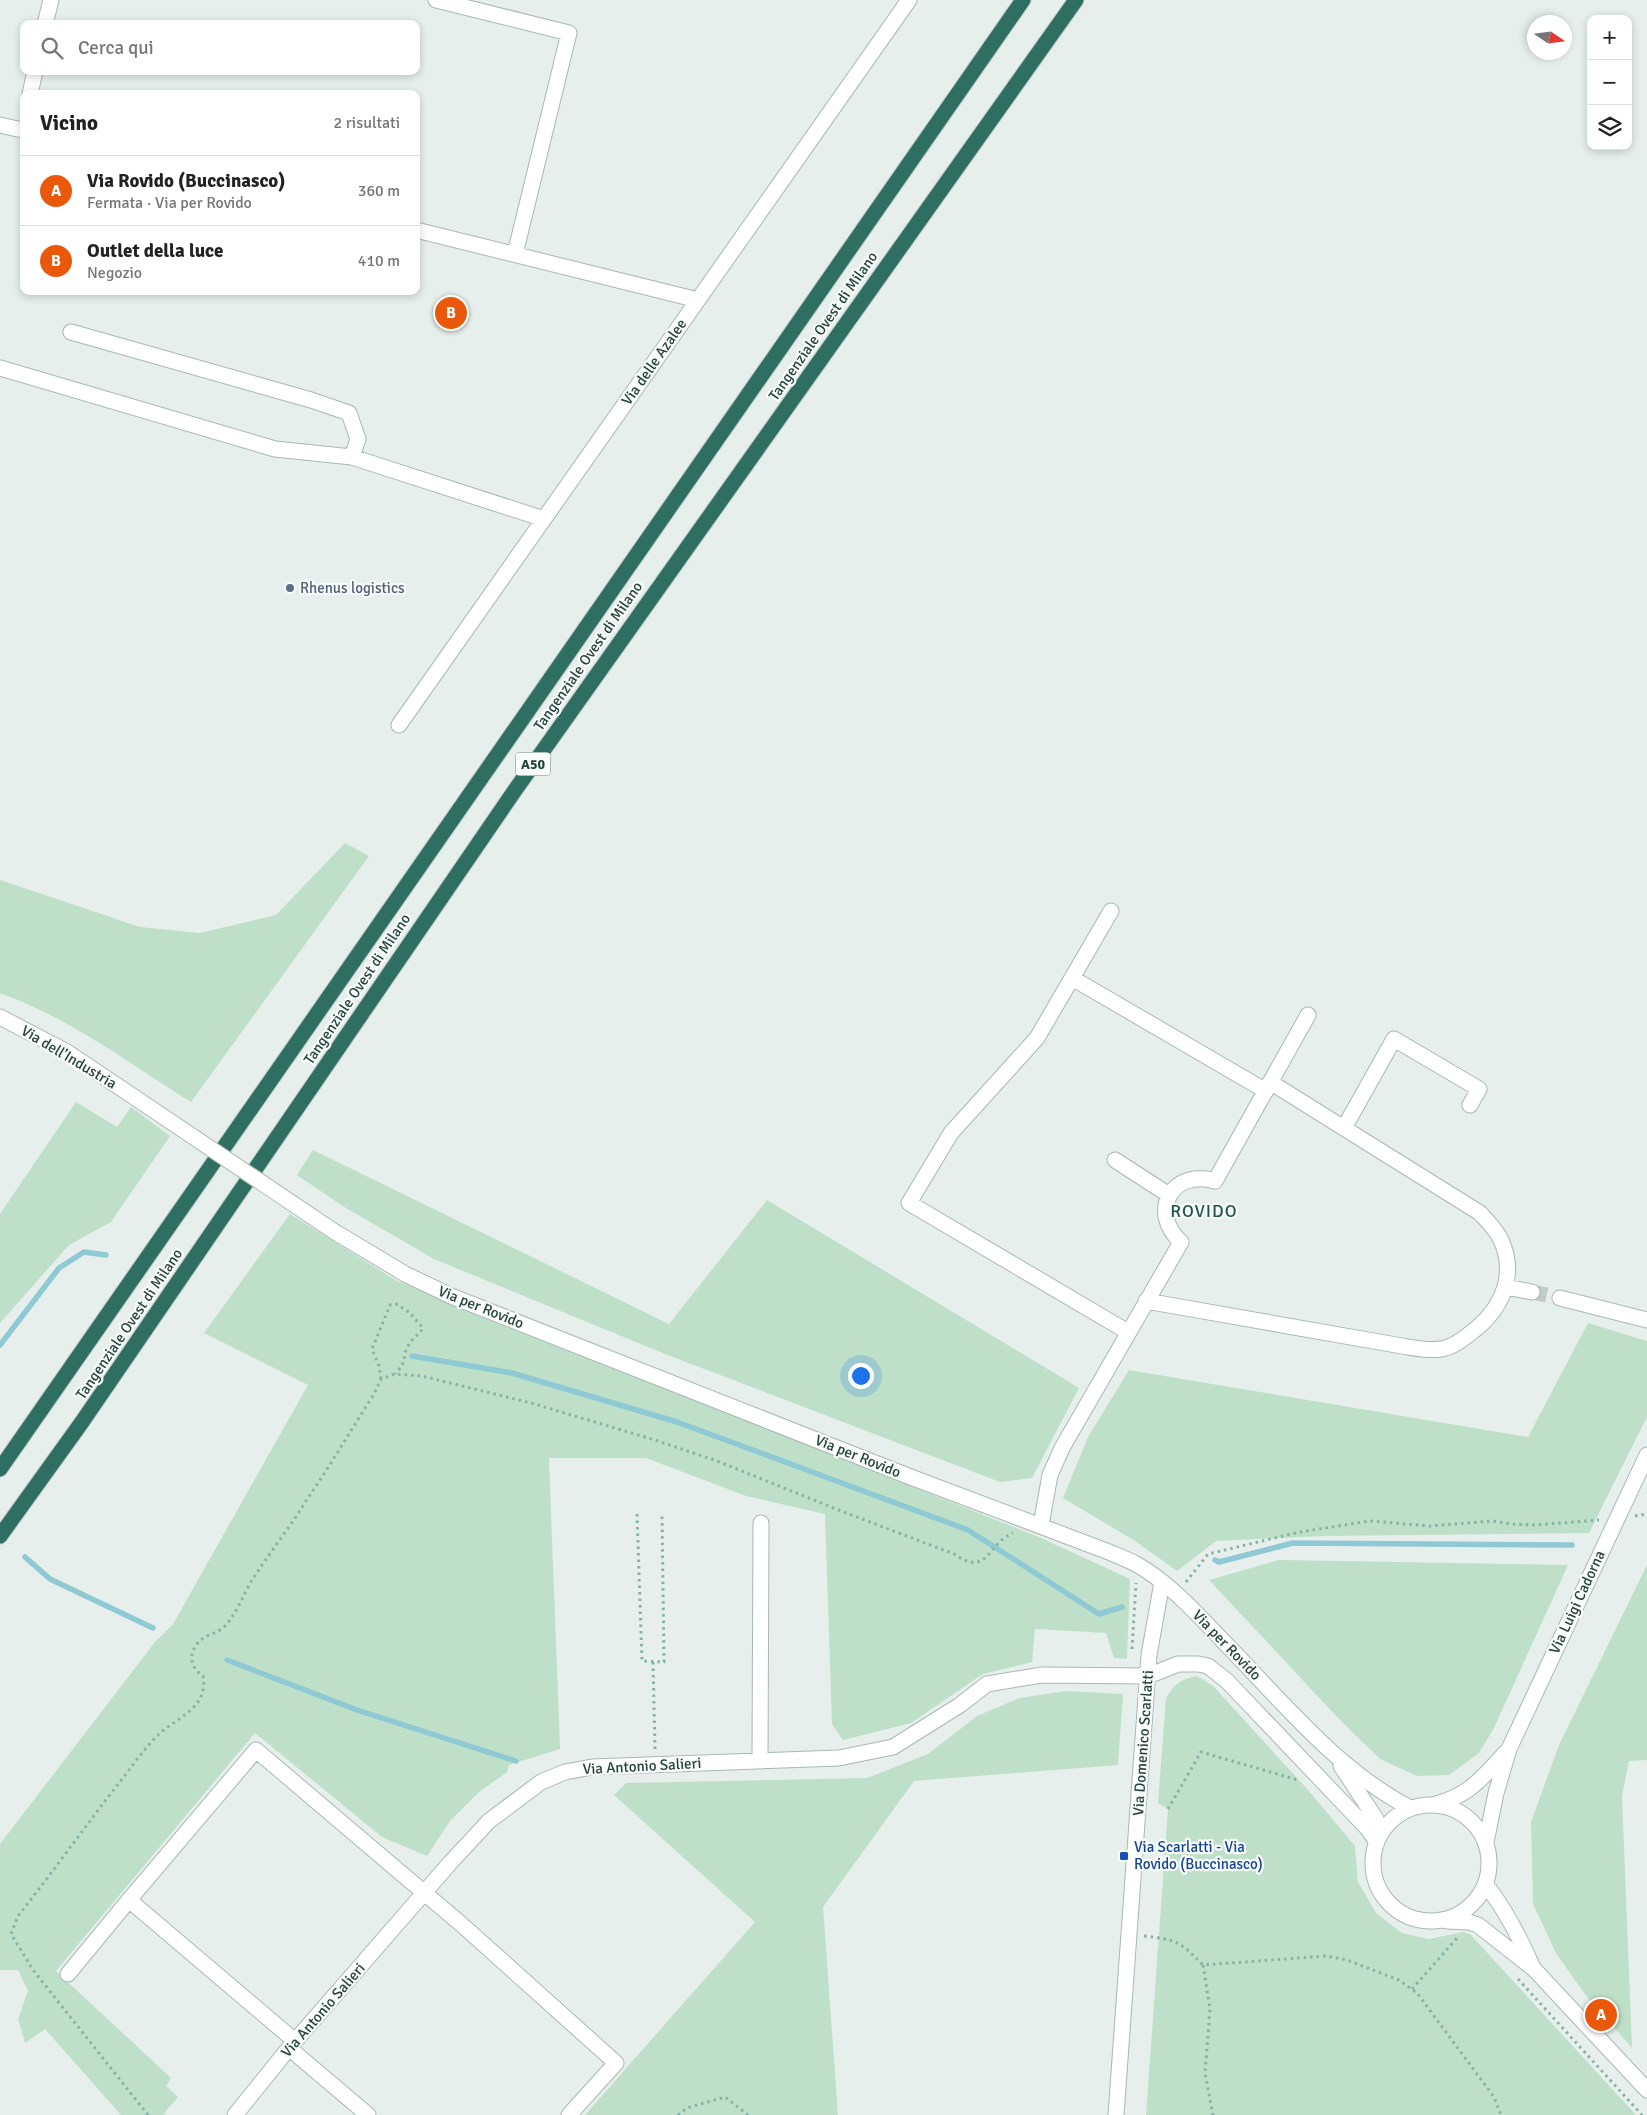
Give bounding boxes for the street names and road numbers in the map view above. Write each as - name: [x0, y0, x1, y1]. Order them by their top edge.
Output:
- street label: Tangenziale Ovest di Milano: [765, 248, 881, 404]
- street label: Via delle Azalee: [618, 315, 690, 409]
- street label: Tangenziale Ovest di Milano: [530, 578, 646, 734]
- road number: A50: [516, 752, 550, 776]
- street label: Tangenziale Ovest di Milano: [300, 910, 414, 1068]
- street label: Via dell'Industria: [18, 1021, 120, 1093]
- street label: Tangenziale Ovest di Milano: [72, 1245, 186, 1403]
- street label: Via per Rovido: [436, 1282, 527, 1332]
- street label: Via per Rovido: [813, 1431, 904, 1481]
- street label: Via Luigi Cadorna: [1545, 1547, 1609, 1657]
- street label: Via per Rovido: [1189, 1606, 1265, 1684]
- street label: Via Domenico Scarlatti: [1129, 1670, 1157, 1816]
- street label: Via Antonio Salieri: [582, 1754, 702, 1778]
- street label: Via Antonio Salieri: [277, 1959, 369, 2061]

